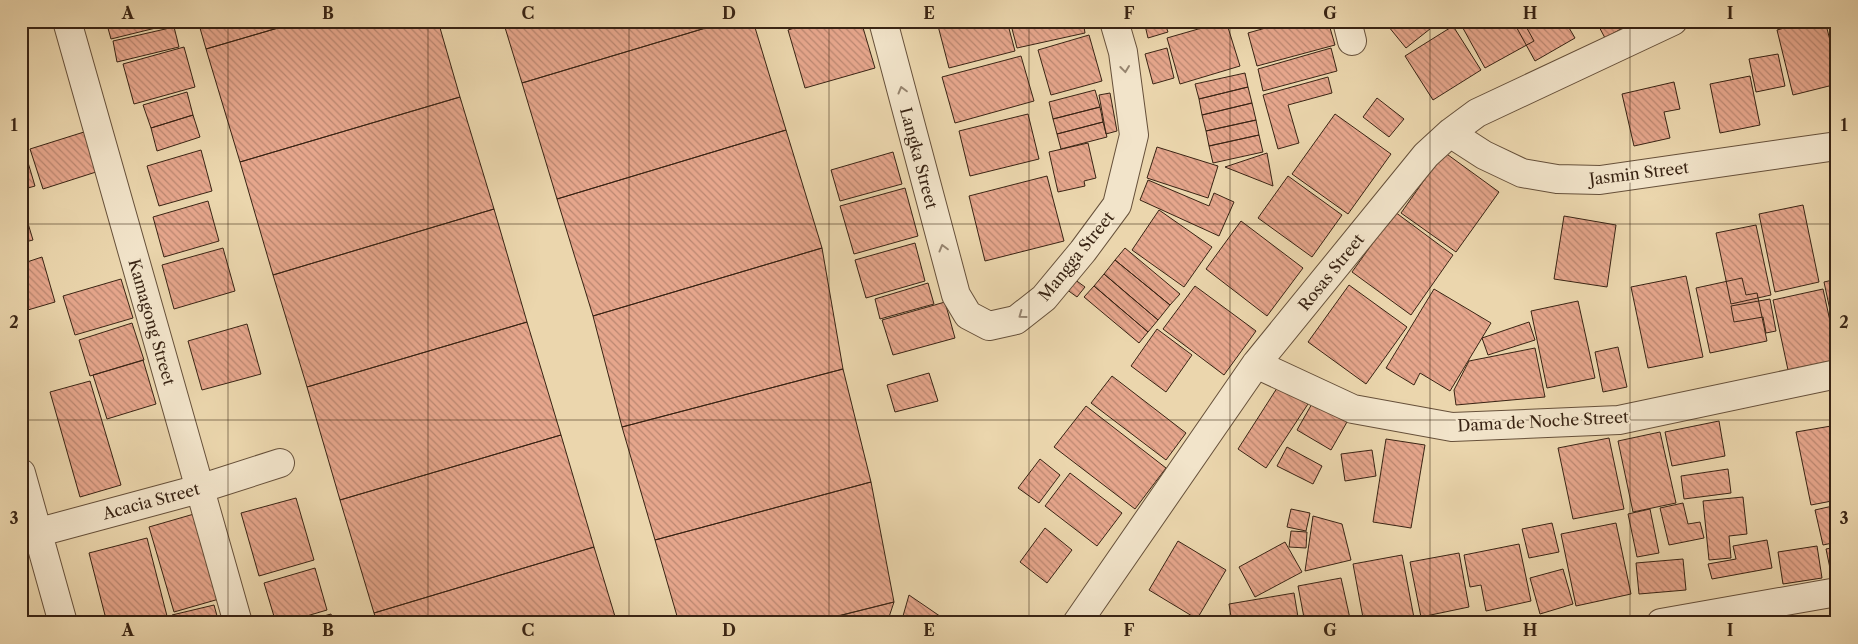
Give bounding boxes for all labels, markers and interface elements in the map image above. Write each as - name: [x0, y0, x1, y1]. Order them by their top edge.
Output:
- text: A: [121, 3, 135, 23]
- text: B: [322, 3, 334, 23]
- text: C: [522, 3, 534, 23]
- text: D: [722, 3, 736, 23]
- text: E: [923, 3, 935, 23]
- text: F: [1124, 3, 1135, 23]
- text: G: [1323, 3, 1337, 23]
- text: H: [1523, 3, 1537, 23]
- text: I: [1727, 3, 1734, 23]
- one-way arrow: [1119, 65, 1130, 73]
- one-way arrow: [897, 87, 907, 95]
- street label: Langka Street: [896, 105, 942, 211]
- text: 1: [10, 115, 18, 135]
- text: 1: [1840, 115, 1848, 135]
- street label: Jasmin Street: [1585, 157, 1690, 189]
- street label: Mangga Street: [1034, 207, 1118, 305]
- street label: Rosas Street: [1294, 229, 1368, 315]
- one-way arrow: [938, 243, 949, 252]
- street label: Kamagong Street: [124, 257, 180, 388]
- one-way arrow: [1018, 309, 1028, 318]
- text: 2: [9, 312, 19, 332]
- text: 2: [1839, 312, 1849, 332]
- street label: Dama de Noche Street: [1457, 407, 1629, 435]
- street label: Acacia Street: [99, 478, 202, 524]
- text: 3: [9, 508, 19, 528]
- text: 3: [1839, 508, 1849, 528]
- text: A: [121, 620, 135, 640]
- text: B: [322, 620, 334, 640]
- text: C: [522, 620, 534, 640]
- text: D: [722, 620, 736, 640]
- text: E: [923, 620, 935, 640]
- text: F: [1124, 620, 1135, 640]
- text: G: [1323, 620, 1337, 640]
- text: H: [1523, 620, 1537, 640]
- text: I: [1727, 620, 1734, 640]

